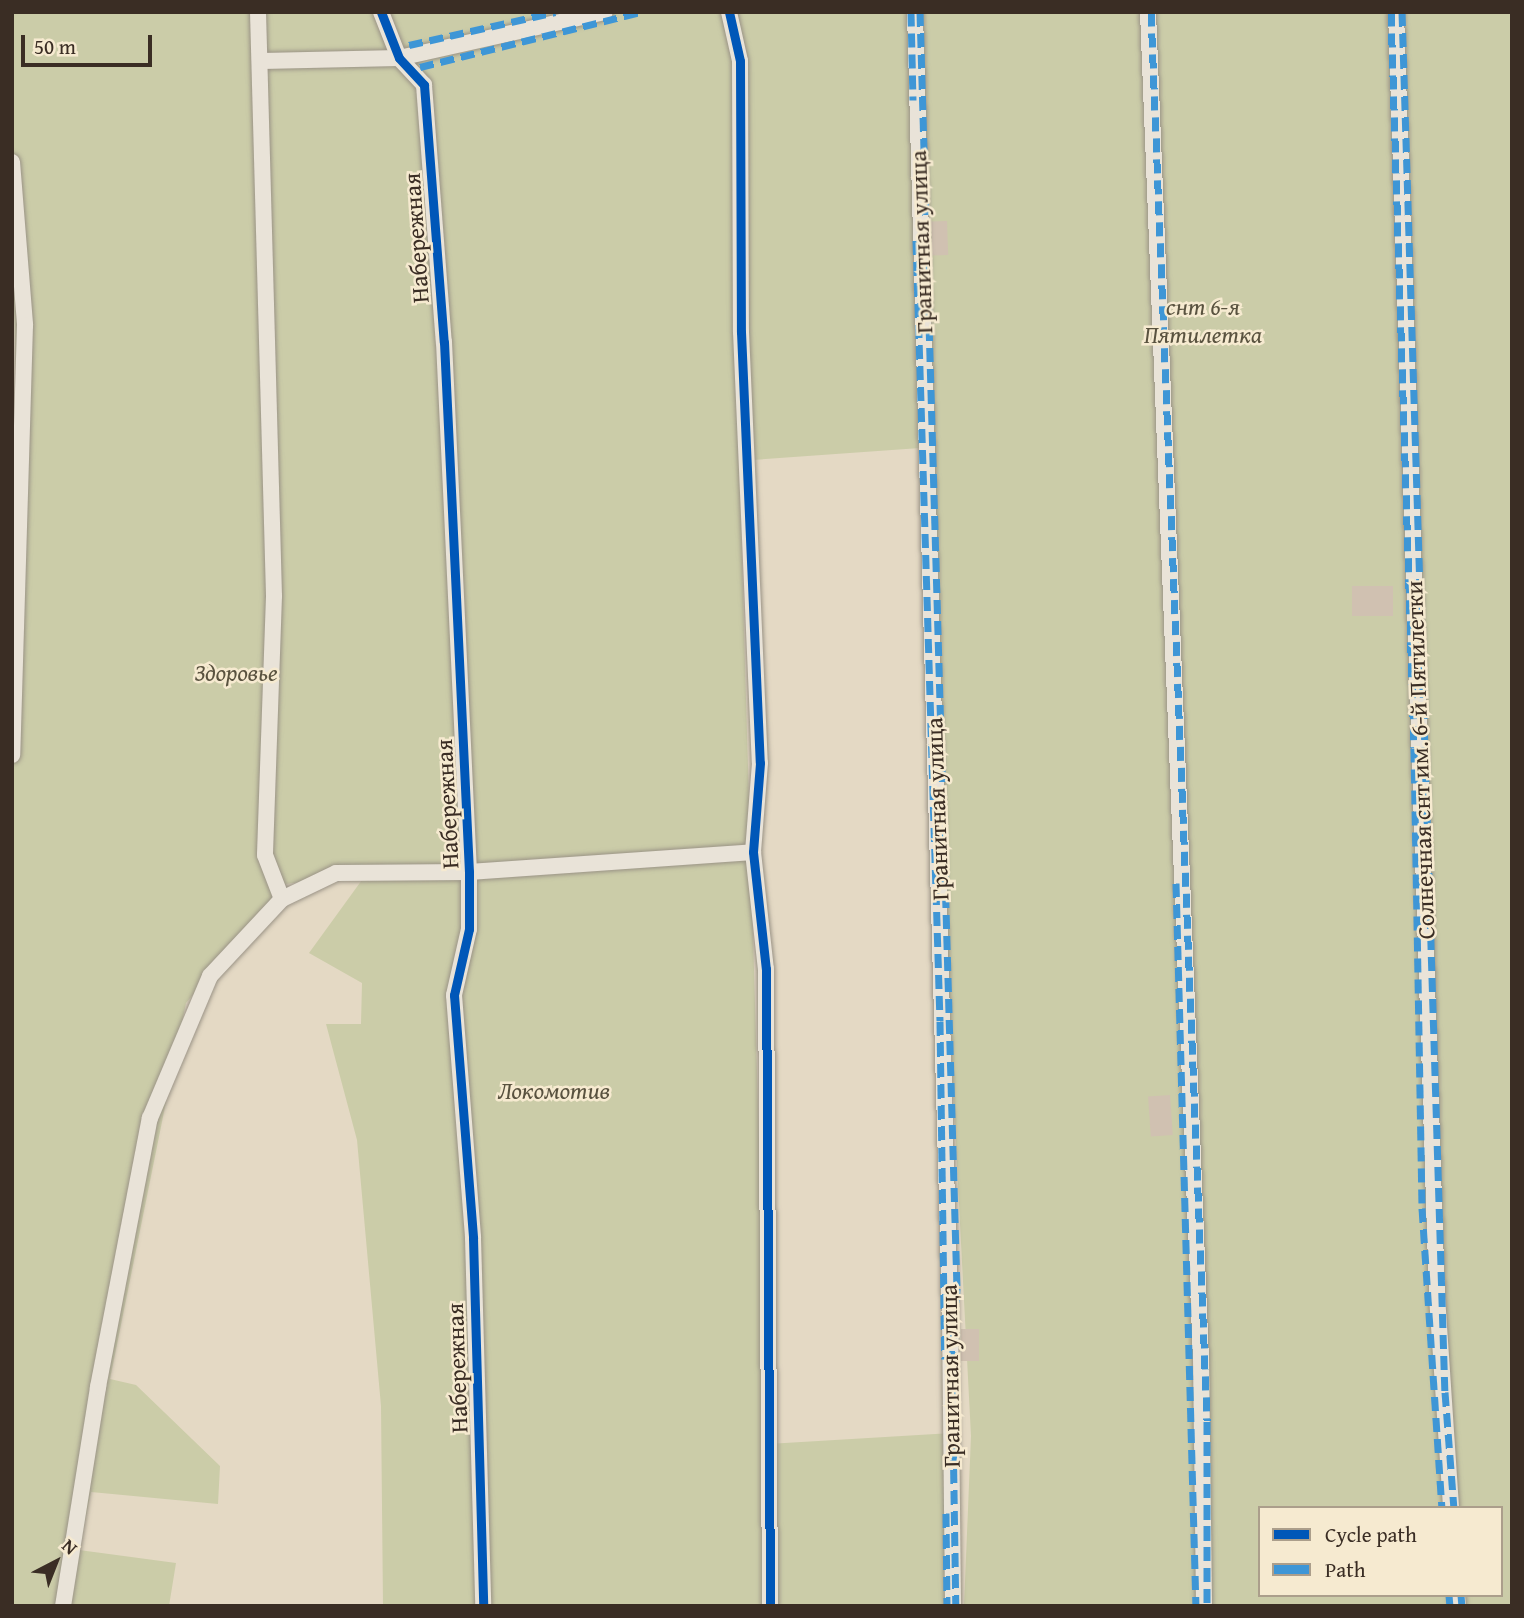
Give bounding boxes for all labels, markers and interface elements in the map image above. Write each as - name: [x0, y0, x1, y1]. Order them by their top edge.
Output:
- scale bar: [24, 21, 156, 65]
- text: 50 m: [34, 31, 76, 62]
- street label: Гранитная улица: [903, 150, 939, 334]
- street label: Набережная: [397, 172, 435, 304]
- park label: снт 6-я Пятилетка: [1144, 293, 1262, 349]
- street label: Солнечная снт им. 6-й Пятилетки: [1399, 580, 1441, 940]
- park label: Здоровье: [194, 659, 278, 687]
- street label: Гранитная улица: [919, 717, 955, 901]
- street label: Набережная: [429, 738, 465, 870]
- park label: Локомотив: [498, 1077, 610, 1105]
- street label: Гранитная улица: [934, 1284, 966, 1468]
- street label: Набережная: [440, 1302, 474, 1434]
- legend: [1258, 1506, 1503, 1597]
- text: Cycle path: [1325, 1519, 1417, 1550]
- north arrow: [21, 1527, 91, 1597]
- text: N: [56, 1532, 84, 1561]
- text: Path: [1325, 1554, 1365, 1585]

